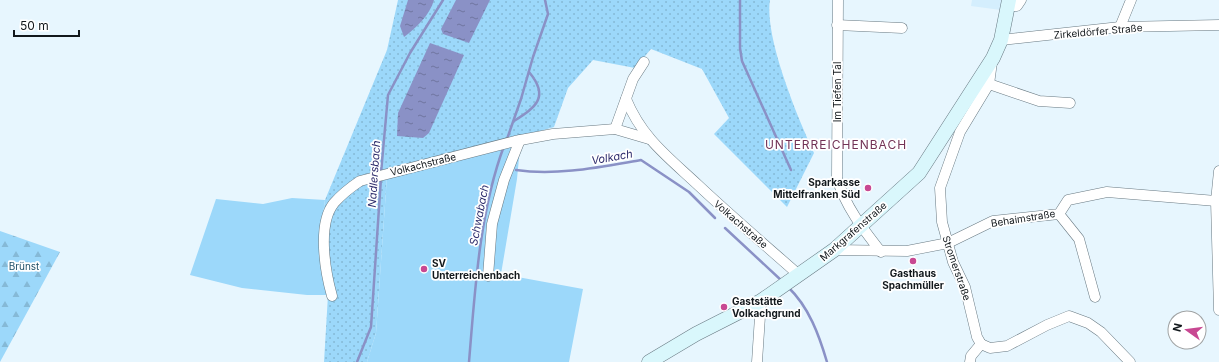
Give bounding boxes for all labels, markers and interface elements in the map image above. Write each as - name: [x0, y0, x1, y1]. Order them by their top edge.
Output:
- scale bar: [14, 12, 79, 38]
- text: 50 m: [20, 18, 49, 33]
- street label: Zirkeldörfer Straße: [1053, 21, 1143, 41]
- street label: Im Tiefen Tal: [831, 62, 843, 122]
- district label: UNTERREICHENBACH: [765, 137, 907, 152]
- water label: Nadlersbach: [365, 140, 383, 208]
- water label: Volkach: [590, 146, 634, 168]
- street label: Volkachstraße: [389, 150, 457, 178]
- place label: Sparkasse Mittelfranken Süd: [773, 176, 860, 200]
- water label: Schwabach: [466, 183, 492, 247]
- marker: Sparkasse Mittelfranken Süd: [863, 183, 873, 193]
- street label: Volkachstraße: [712, 197, 771, 251]
- street label: Markgrafenstraße: [817, 199, 889, 263]
- street label: Behaimstraße: [990, 207, 1056, 229]
- street label: Stromerstraße: [940, 234, 974, 302]
- marker: Gasthaus Spachmüller: [908, 256, 918, 266]
- place label: SV Unterreichenbach: [432, 257, 520, 281]
- park label: Brünst: [9, 260, 40, 272]
- marker: SV Unterreichenbach: [419, 264, 429, 274]
- place label: Gasthaus Spachmüller: [882, 267, 944, 291]
- place label: Gaststätte Volkachgrund: [732, 295, 801, 320]
- marker: Gaststätte Volkachgrund: [719, 302, 729, 312]
- north arrow: [1167, 310, 1207, 350]
- text: N: [1169, 322, 1185, 333]

